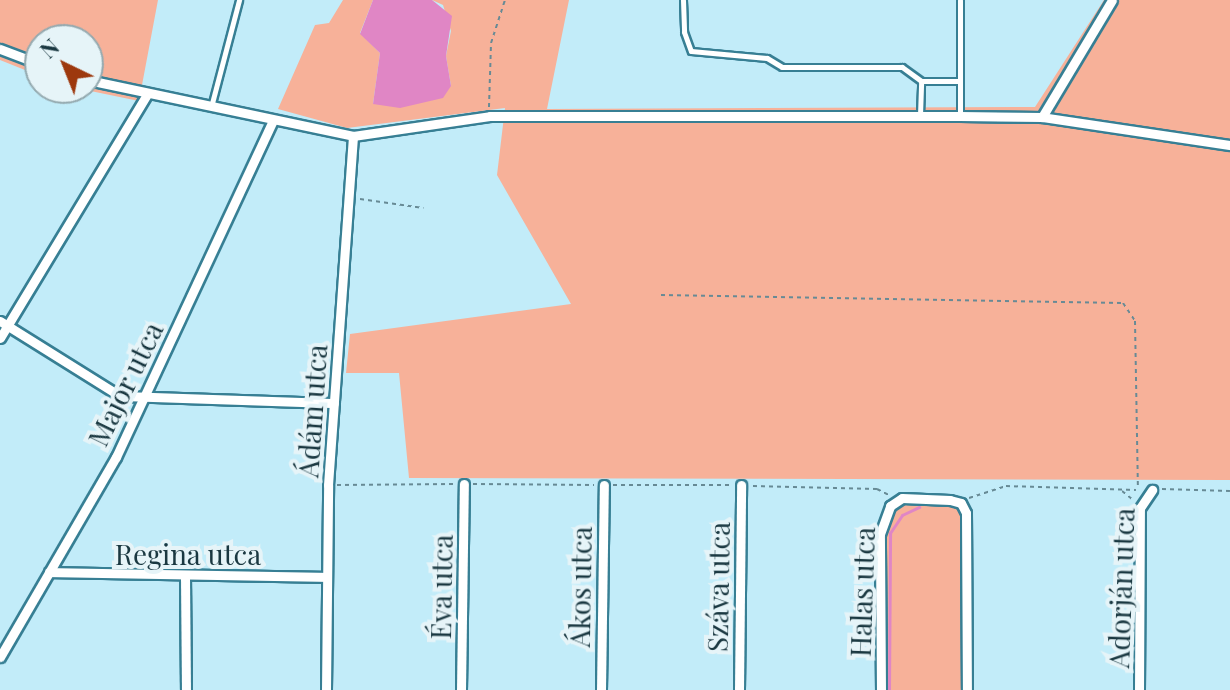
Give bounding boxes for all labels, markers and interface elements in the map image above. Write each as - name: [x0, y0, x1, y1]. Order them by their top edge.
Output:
- north arrow: [24, 24, 104, 104]
- text: N: [33, 32, 65, 64]
- street label: Major utca: [80, 316, 170, 452]
- street label: Ádám utca: [291, 343, 333, 479]
- street label: Adorján utca: [1101, 507, 1141, 669]
- street label: Száva utca: [700, 522, 736, 652]
- street label: Ákos utca: [562, 526, 598, 648]
- street label: Halas utca: [843, 526, 881, 658]
- street label: Éva utca: [423, 534, 459, 640]
- street label: Regina utca: [115, 537, 261, 571]

